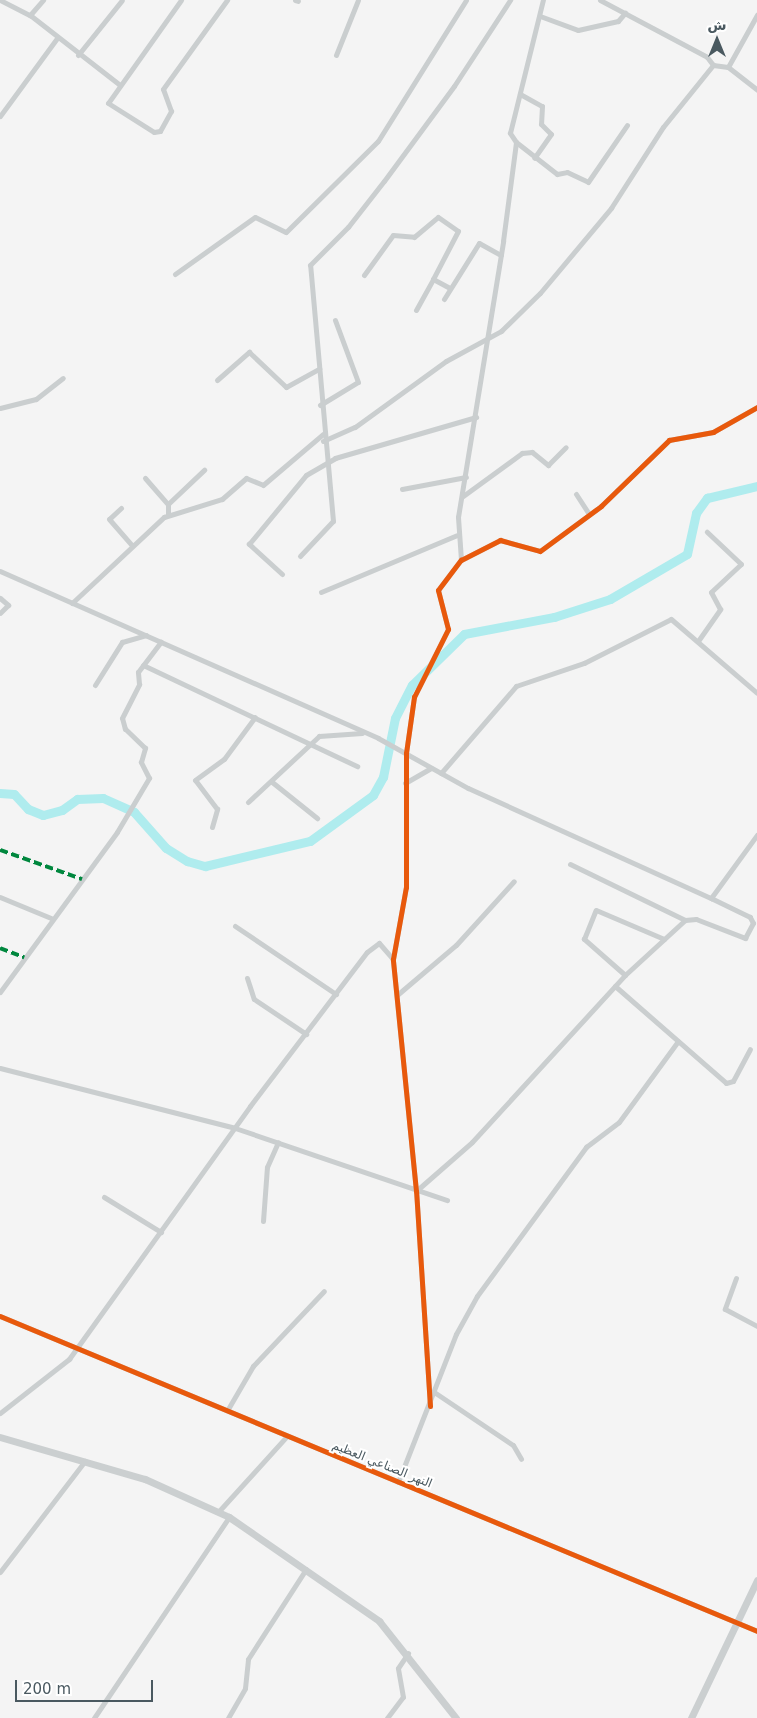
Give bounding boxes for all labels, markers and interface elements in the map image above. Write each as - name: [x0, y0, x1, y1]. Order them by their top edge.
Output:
- north arrow: [692, 15, 742, 65]
- text: ش: [707, 17, 727, 33]
- street label: النهر الصناعي العظيم: [330, 1438, 434, 1492]
- scale bar: [18, 1670, 155, 1702]
- text: 200 m: [23, 1680, 71, 1698]

